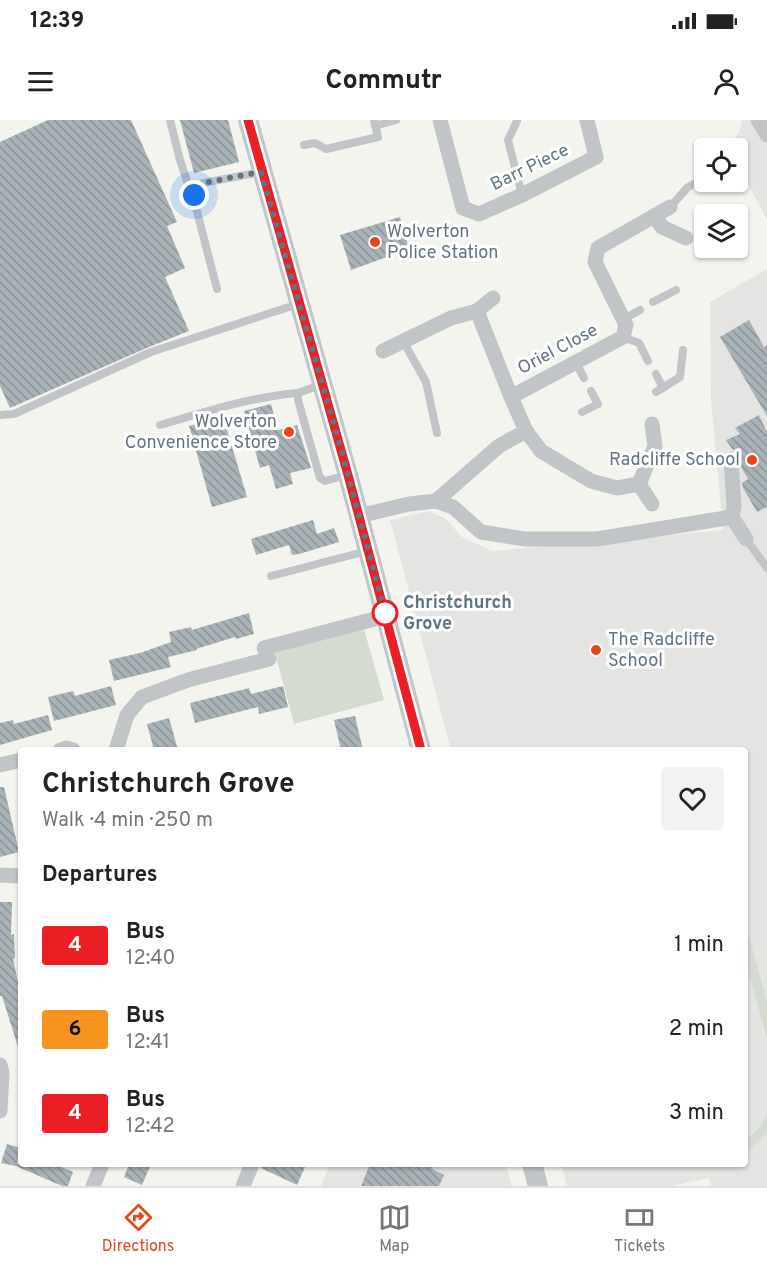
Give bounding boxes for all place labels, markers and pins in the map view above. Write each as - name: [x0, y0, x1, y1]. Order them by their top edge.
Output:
- place label: Wolverton Police Station: [387, 221, 498, 265]
- marker: Wolverton Police Station: [368, 235, 382, 249]
- place label: Wolverton Convenience Store: [125, 411, 277, 455]
- marker: Wolverton Convenience Store: [282, 425, 296, 439]
- place label: Radcliffe School: [609, 449, 740, 472]
- marker: Radcliffe School: [745, 453, 759, 467]
- place label: Christchurch Grove: [403, 592, 512, 636]
- marker: Christchurch Grove: [372, 600, 398, 626]
- place label: The Radcliffe School: [608, 629, 715, 673]
- marker: The Radcliffe School: [589, 643, 603, 657]

